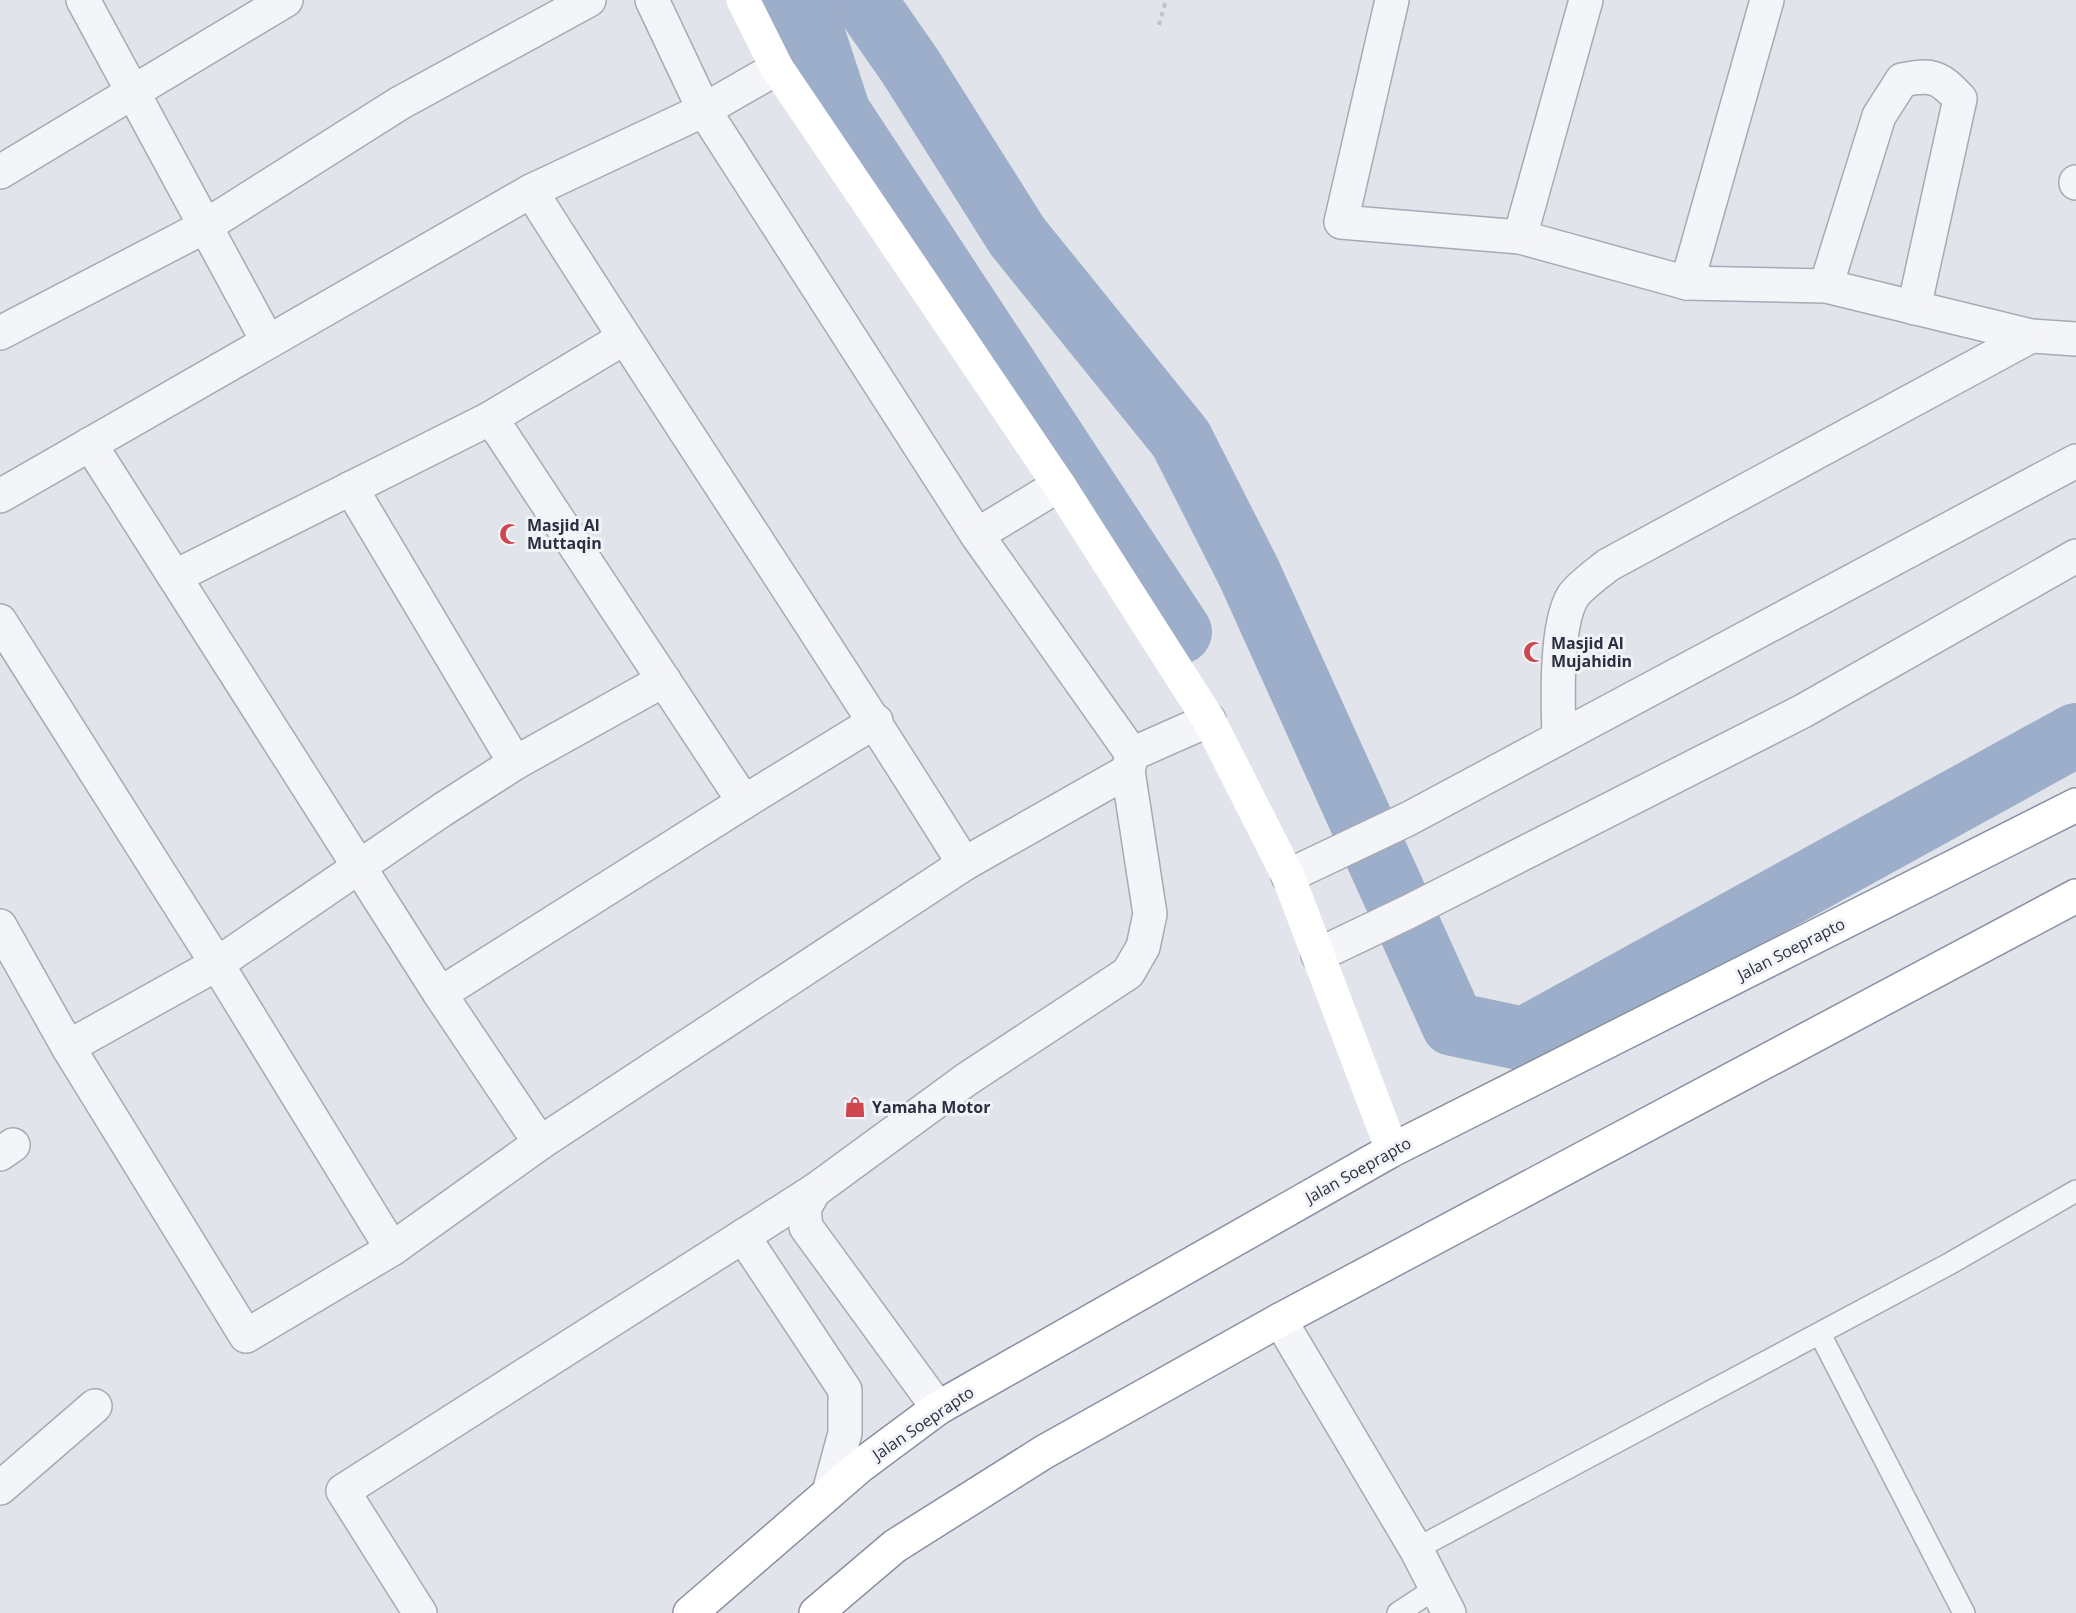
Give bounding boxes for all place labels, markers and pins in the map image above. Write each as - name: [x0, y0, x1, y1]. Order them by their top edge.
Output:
- place label: Masjid Al Muttaqin: [527, 514, 602, 554]
- mosque icon: Masjid Al Muttaqin: [498, 522, 522, 546]
- place label: Masjid Al Mujahidin: [1551, 632, 1632, 672]
- mosque icon: Masjid Al Mujahidin: [1522, 640, 1546, 664]
- shop icon: Yamaha Motor: [843, 1095, 867, 1119]
- place label: Yamaha Motor: [872, 1096, 990, 1118]

